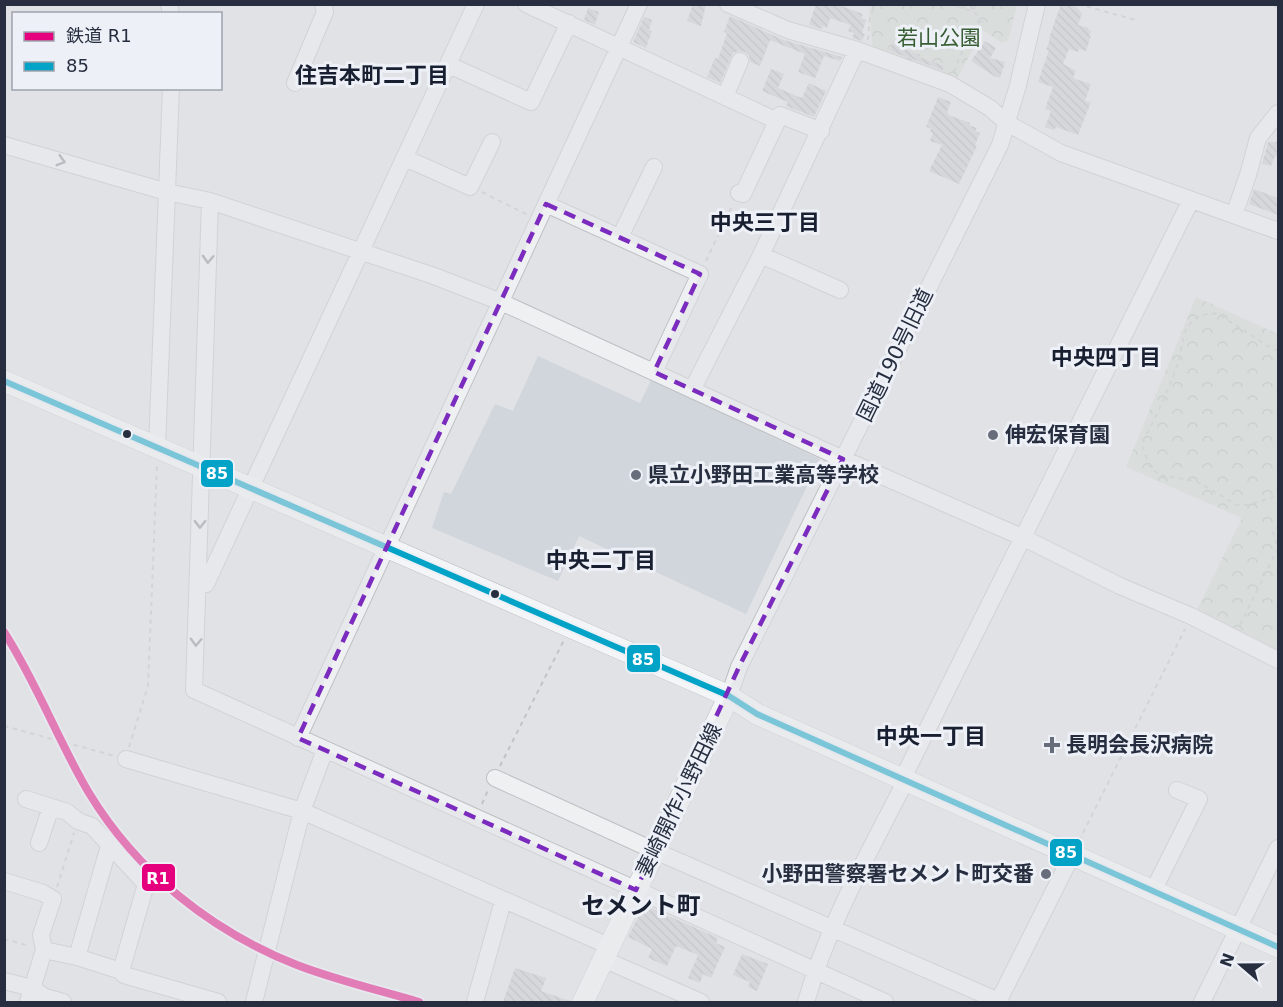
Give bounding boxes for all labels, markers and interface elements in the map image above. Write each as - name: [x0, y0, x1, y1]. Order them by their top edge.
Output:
- legend: [12, 12, 222, 90]
- text: 鉄道 R1: [66, 25, 132, 46]
- park label: 若山公園: [897, 26, 981, 50]
- text: 85: [66, 55, 89, 76]
- district label: 住吉本町二丁目: [295, 63, 449, 88]
- one-way arrow: [55, 154, 66, 166]
- district label: 中央三丁目: [710, 210, 820, 235]
- one-way arrow: [202, 255, 214, 264]
- street label: 国道190号旧道: [852, 285, 938, 425]
- district label: 中央四丁目: [1051, 345, 1161, 370]
- place label: 伸宏保育園: [1005, 423, 1110, 447]
- unlabelled marker: [121, 428, 133, 440]
- marker: 伸宏保育園: [986, 428, 1000, 442]
- line badge: 85: [200, 459, 234, 488]
- place label: 県立小野田工業高等学校: [648, 463, 879, 487]
- text: 85: [206, 464, 228, 483]
- marker: 県立小野田工業高等学校: [629, 468, 643, 482]
- one-way arrow: [193, 519, 206, 528]
- district label: 中央二丁目: [546, 548, 656, 573]
- unlabelled marker: [489, 588, 501, 600]
- one-way arrow: [189, 638, 202, 647]
- line badge: 85: [626, 644, 661, 673]
- text: 85: [632, 650, 654, 669]
- street label: 妻崎開作小野田線: [631, 719, 727, 881]
- district label: 中央一丁目: [876, 724, 986, 749]
- place label: 長明会長沢病院: [1066, 733, 1213, 757]
- marker: 長明会長沢病院: [1043, 736, 1061, 754]
- line badge: 85: [1049, 838, 1083, 867]
- text: 85: [1055, 843, 1077, 862]
- place label: 小野田警察署セメント町交番: [761, 862, 1034, 886]
- line badge: R1: [141, 863, 176, 892]
- marker: 小野田警察署セメント町交番: [1039, 867, 1053, 881]
- text: R1: [146, 869, 170, 888]
- district label: セメント町: [581, 892, 701, 920]
- north arrow: [1211, 935, 1271, 995]
- text: N: [1216, 950, 1239, 970]

